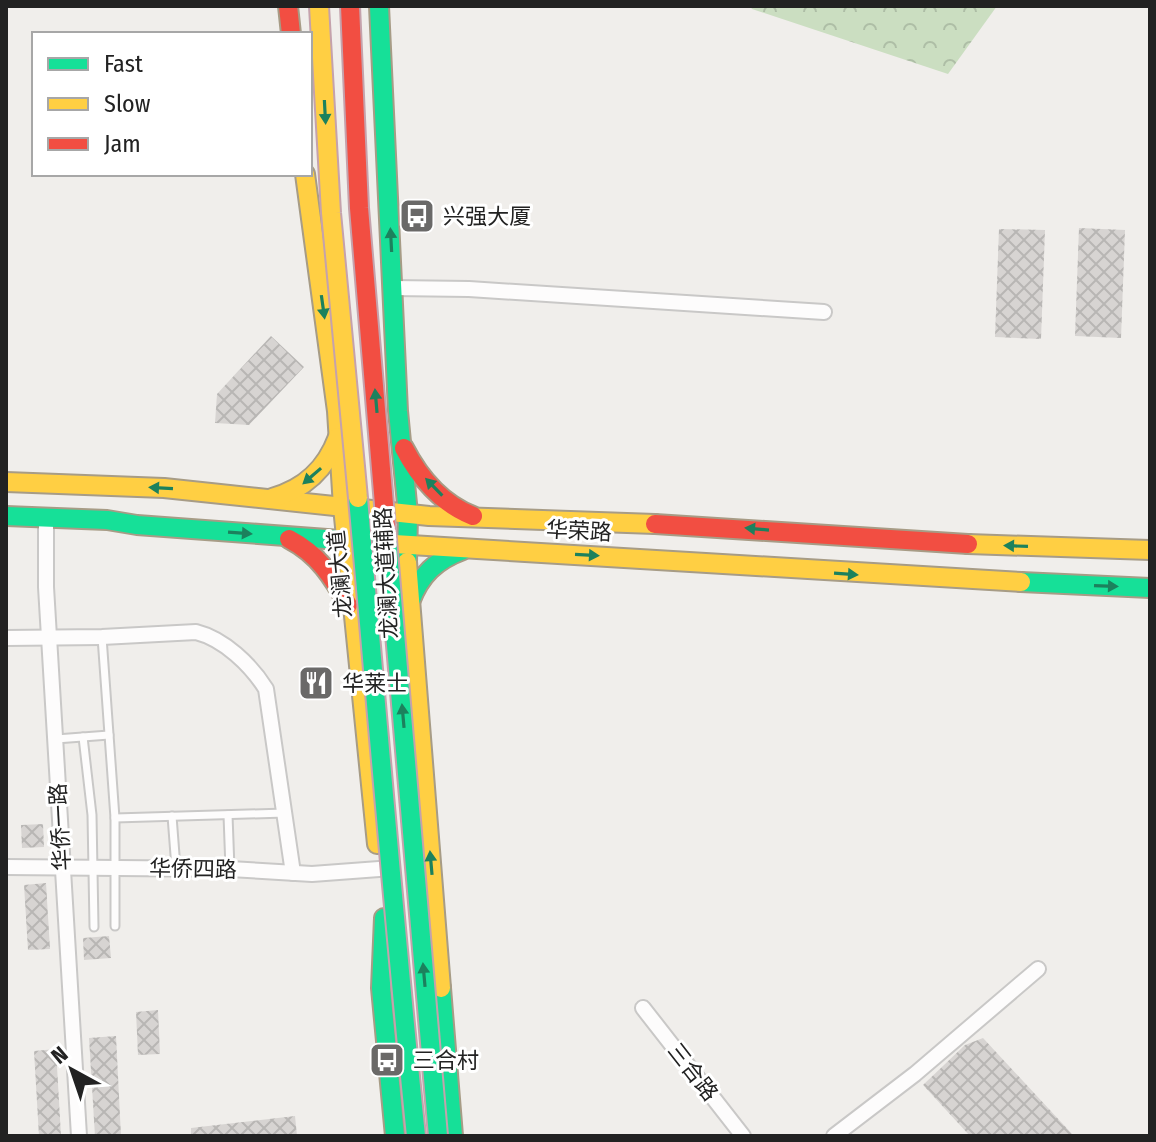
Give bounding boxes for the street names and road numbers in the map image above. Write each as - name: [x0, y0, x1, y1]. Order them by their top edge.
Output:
- street label: 龙澜大道辅路: [369, 506, 403, 640]
- street label: 华荣路: [545, 516, 613, 546]
- street label: 龙澜大道: [323, 529, 357, 619]
- street label: 华侨一路: [44, 782, 76, 872]
- street label: 华侨四路: [149, 855, 237, 883]
- street label: 三合路: [662, 1038, 724, 1106]

